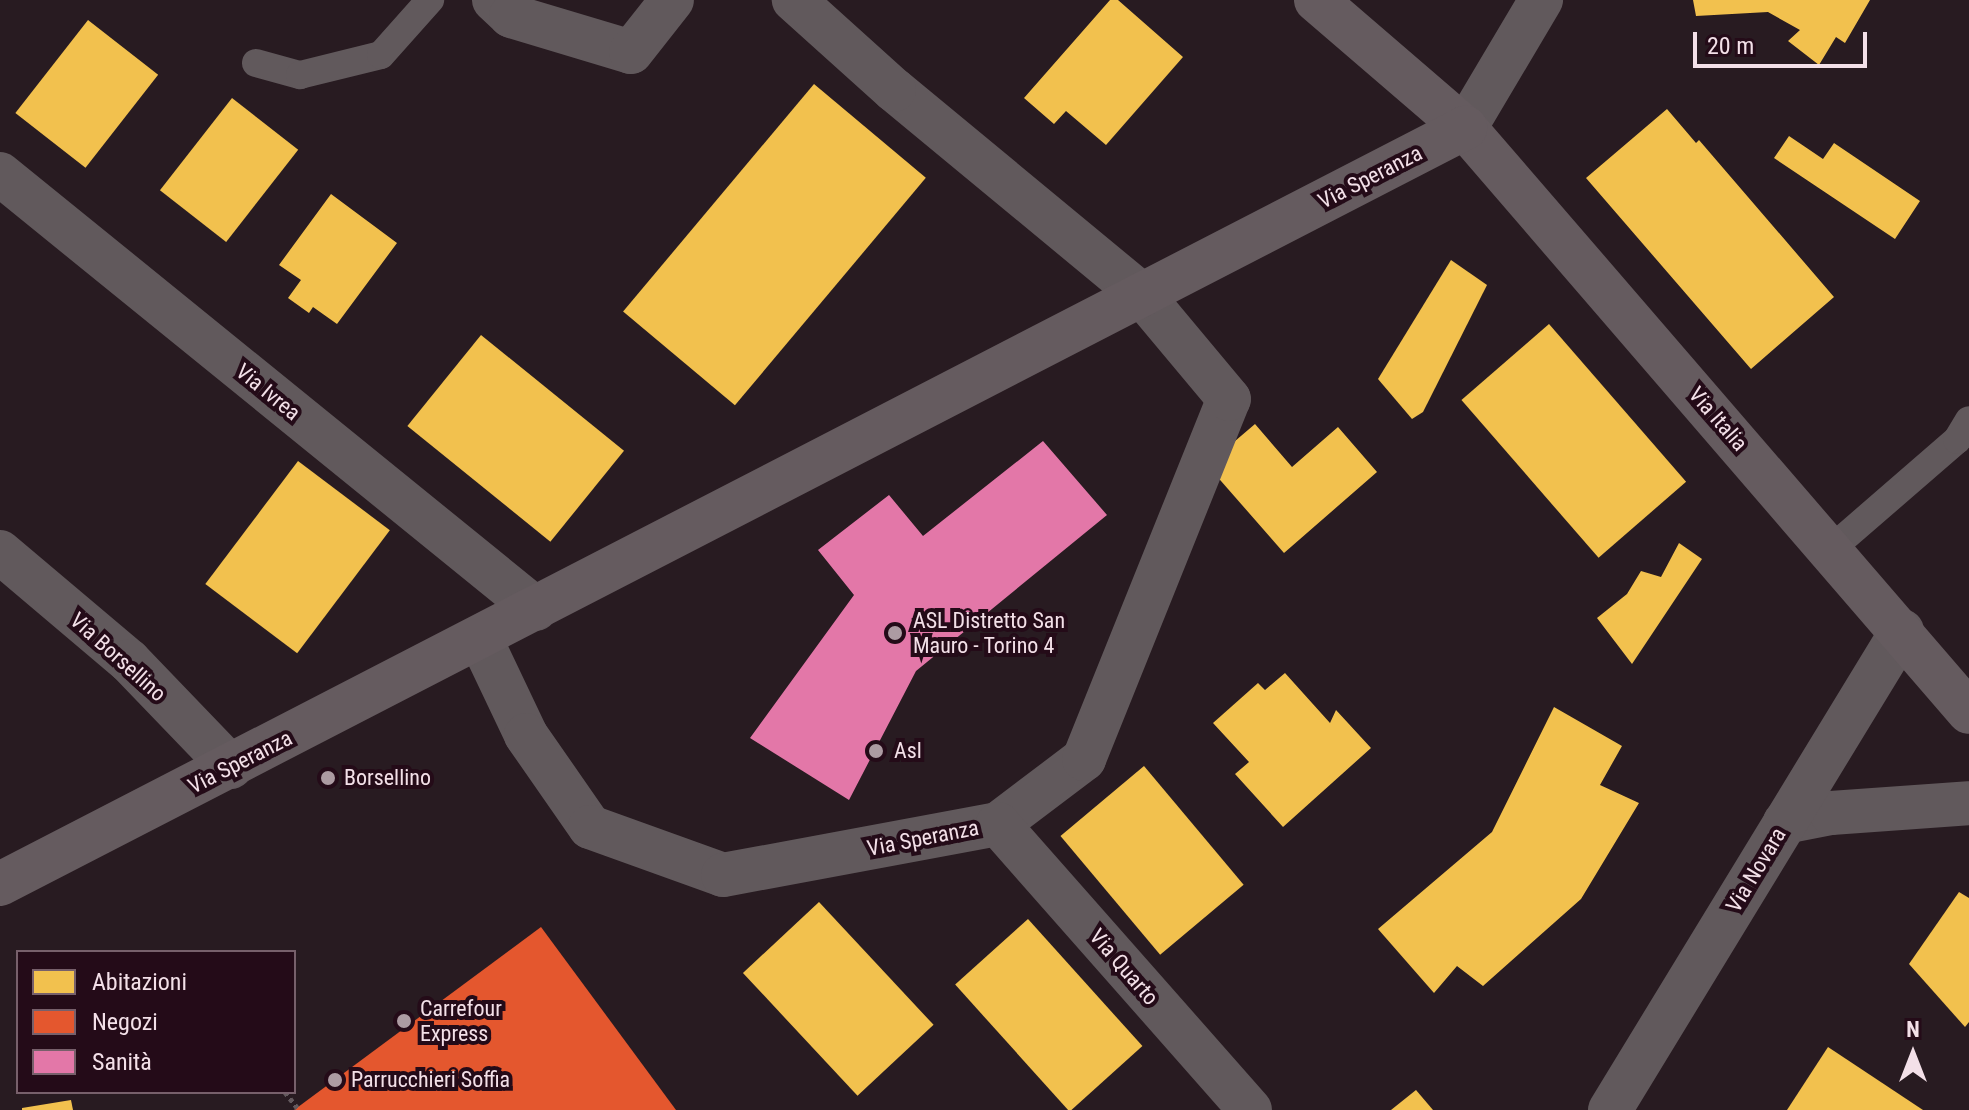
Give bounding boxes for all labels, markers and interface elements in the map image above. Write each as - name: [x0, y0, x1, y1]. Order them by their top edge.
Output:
- scale bar: [1697, 16, 1871, 66]
- text: 20 m: [1707, 32, 1754, 60]
- street label: Via Speranza: [1314, 140, 1426, 214]
- street label: Via Ivrea: [230, 358, 306, 426]
- street label: Via Italia: [1683, 382, 1753, 456]
- street label: Via Borsellino: [65, 607, 171, 707]
- place label: ASL Distretto San Mauro - Torino 4: [913, 607, 1065, 658]
- marker: ASL Distretto San Mauro - Torino 4: [884, 622, 906, 644]
- street label: Via Speranza: [184, 725, 296, 799]
- place label: Asl: [894, 738, 922, 764]
- marker: Asl: [865, 740, 887, 762]
- place label: Borsellino: [344, 765, 431, 791]
- marker: Borsellino: [319, 769, 337, 787]
- street label: Via Speranza: [865, 814, 981, 862]
- street label: Via Novara: [1720, 823, 1792, 917]
- street label: Via Quarto: [1084, 924, 1164, 1010]
- legend: [16, 950, 296, 1094]
- text: Abitazioni: [92, 968, 187, 996]
- place label: Carrefour Express: [420, 995, 502, 1046]
- text: Negozi: [92, 1008, 158, 1036]
- marker: Carrefour Express: [395, 1012, 413, 1030]
- north arrow: [1873, 1014, 1953, 1094]
- text: N: [1906, 1017, 1920, 1042]
- text: Sanità: [92, 1048, 152, 1076]
- place label: Parrucchieri Soffia: [351, 1067, 510, 1093]
- marker: Parrucchieri Soffia: [326, 1071, 344, 1089]

